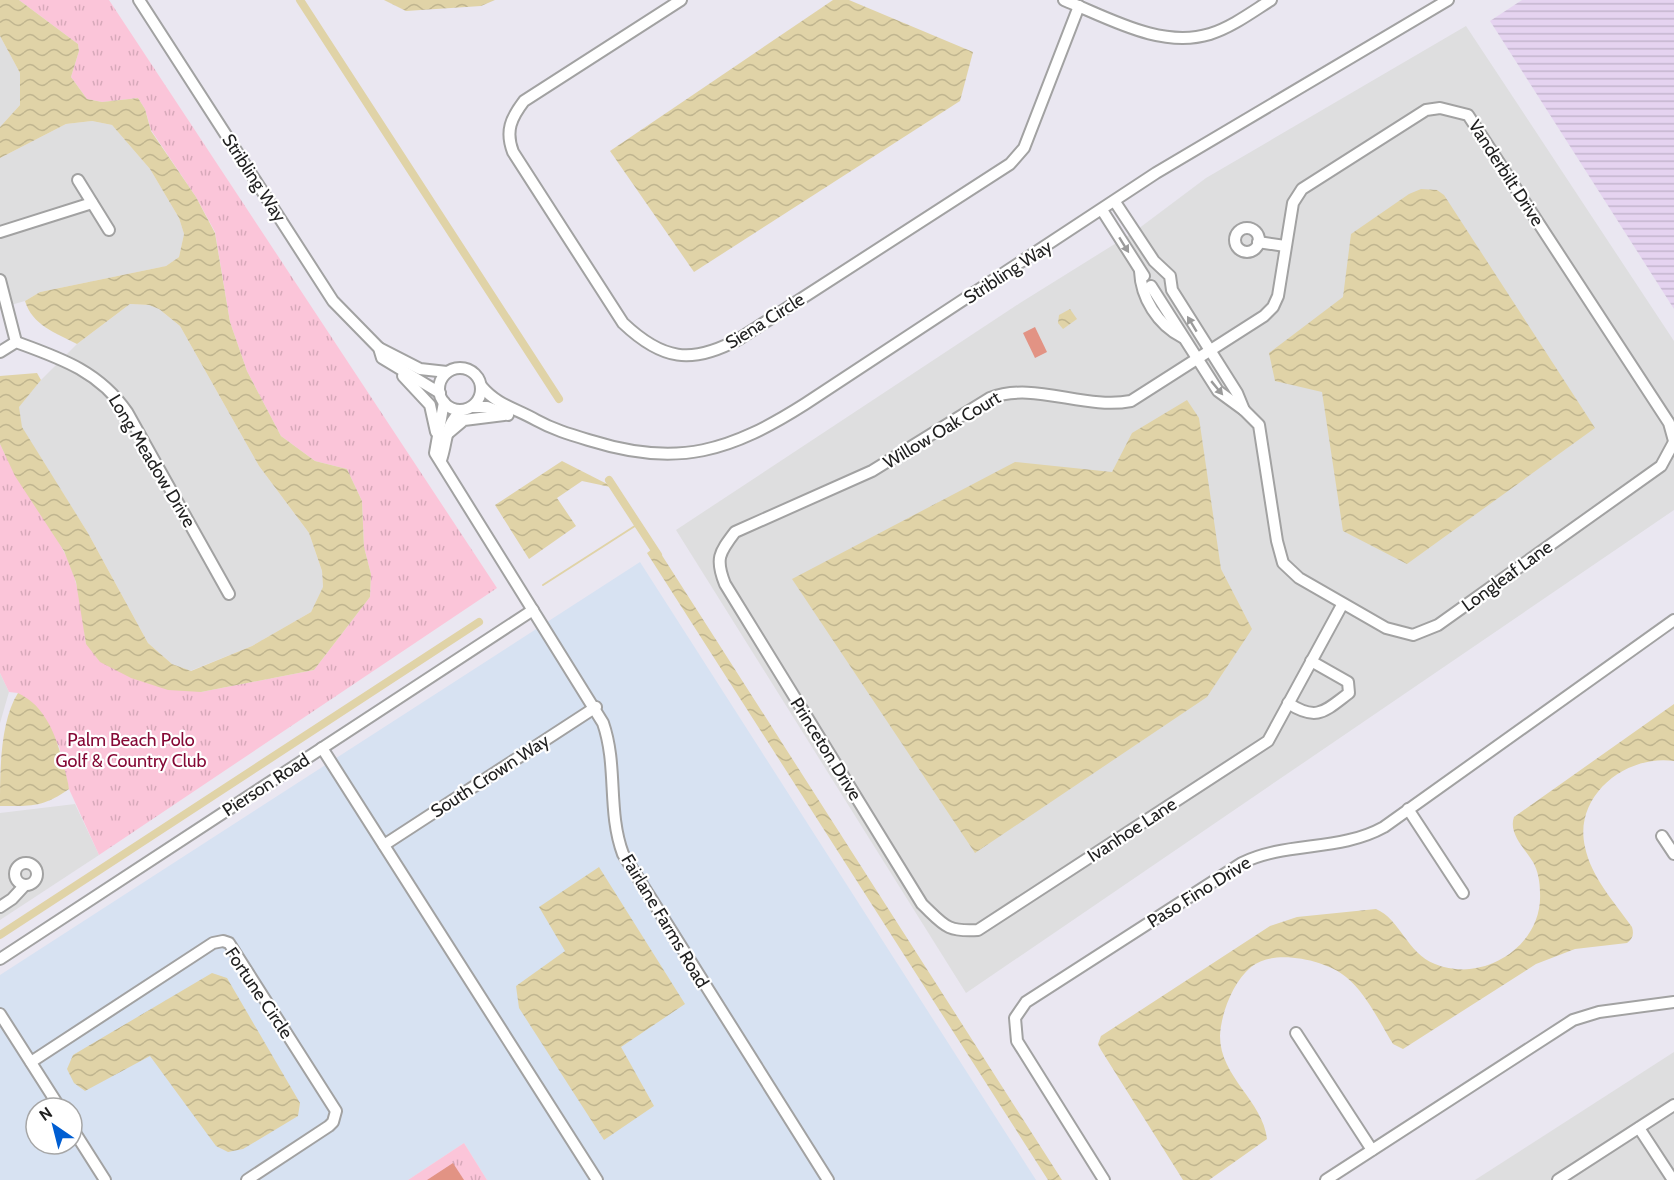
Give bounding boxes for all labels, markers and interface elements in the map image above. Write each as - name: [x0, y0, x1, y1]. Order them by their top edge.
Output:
- street label: Vanderbilt Drive: [1463, 116, 1549, 230]
- street label: Stribling Way: [217, 130, 291, 226]
- street label: Stribling Way: [960, 235, 1056, 309]
- one-way arrow: [1118, 237, 1129, 253]
- street label: Siena Circle: [722, 288, 808, 354]
- one-way arrow: [1187, 316, 1198, 332]
- one-way arrow: [1210, 380, 1223, 395]
- street label: Willow Oak Court: [880, 386, 1004, 474]
- street label: Long Meadow Drive: [104, 390, 200, 532]
- street label: Longleaf Lane: [1457, 536, 1557, 616]
- street label: Princeton Drive: [786, 693, 866, 805]
- park label: Palm Beach Polo Golf & Country Club: [56, 729, 206, 772]
- street label: South Crown Way: [427, 730, 553, 822]
- street label: Pierson Road: [218, 749, 314, 821]
- street label: Ivanhoe Lane: [1083, 793, 1181, 867]
- street label: Fairlane Farms Road: [616, 850, 714, 992]
- street label: Paso Fino Drive: [1143, 852, 1255, 932]
- street label: Fortune Circle: [220, 943, 298, 1043]
- north arrow: [24, 1096, 84, 1156]
- text: N: [36, 1103, 56, 1125]

